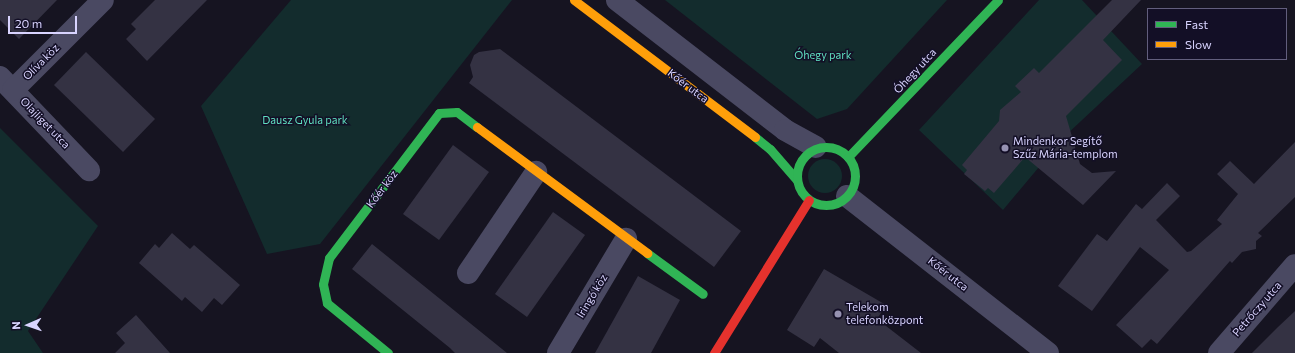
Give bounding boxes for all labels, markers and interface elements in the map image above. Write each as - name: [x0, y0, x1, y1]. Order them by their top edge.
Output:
- scale bar: [10, 8, 79, 34]
- legend: [1147, 8, 1287, 60]
- text: 20 m: [15, 16, 42, 30]
- text: Fast: [1185, 17, 1208, 31]
- text: Slow: [1185, 37, 1212, 51]
- street label: Olíva köz: [20, 41, 62, 83]
- street label: Óhegy utca: [891, 46, 939, 96]
- park label: Óhegy park: [794, 48, 852, 62]
- street label: Kőér utca: [665, 66, 711, 106]
- street label: Olajliget utca: [17, 95, 73, 151]
- park label: Dausz Gyula park: [262, 113, 348, 127]
- place label: Mindenkor Segítő Szűz Mária-templom: [1013, 135, 1118, 161]
- marker: Mindenkor Segítő Szűz Mária-templom: [1000, 143, 1010, 153]
- street label: Kőér köz: [364, 168, 400, 210]
- street label: Kőér utca: [925, 254, 971, 294]
- street label: Iringó köz: [574, 272, 610, 320]
- street label: Petrőczy utca: [1230, 279, 1284, 339]
- place label: Telekom telefonközpont: [846, 301, 923, 327]
- north arrow: [8, 305, 48, 345]
- marker: Telekom telefonközpont: [833, 309, 843, 319]
- text: N: [9, 321, 22, 330]

